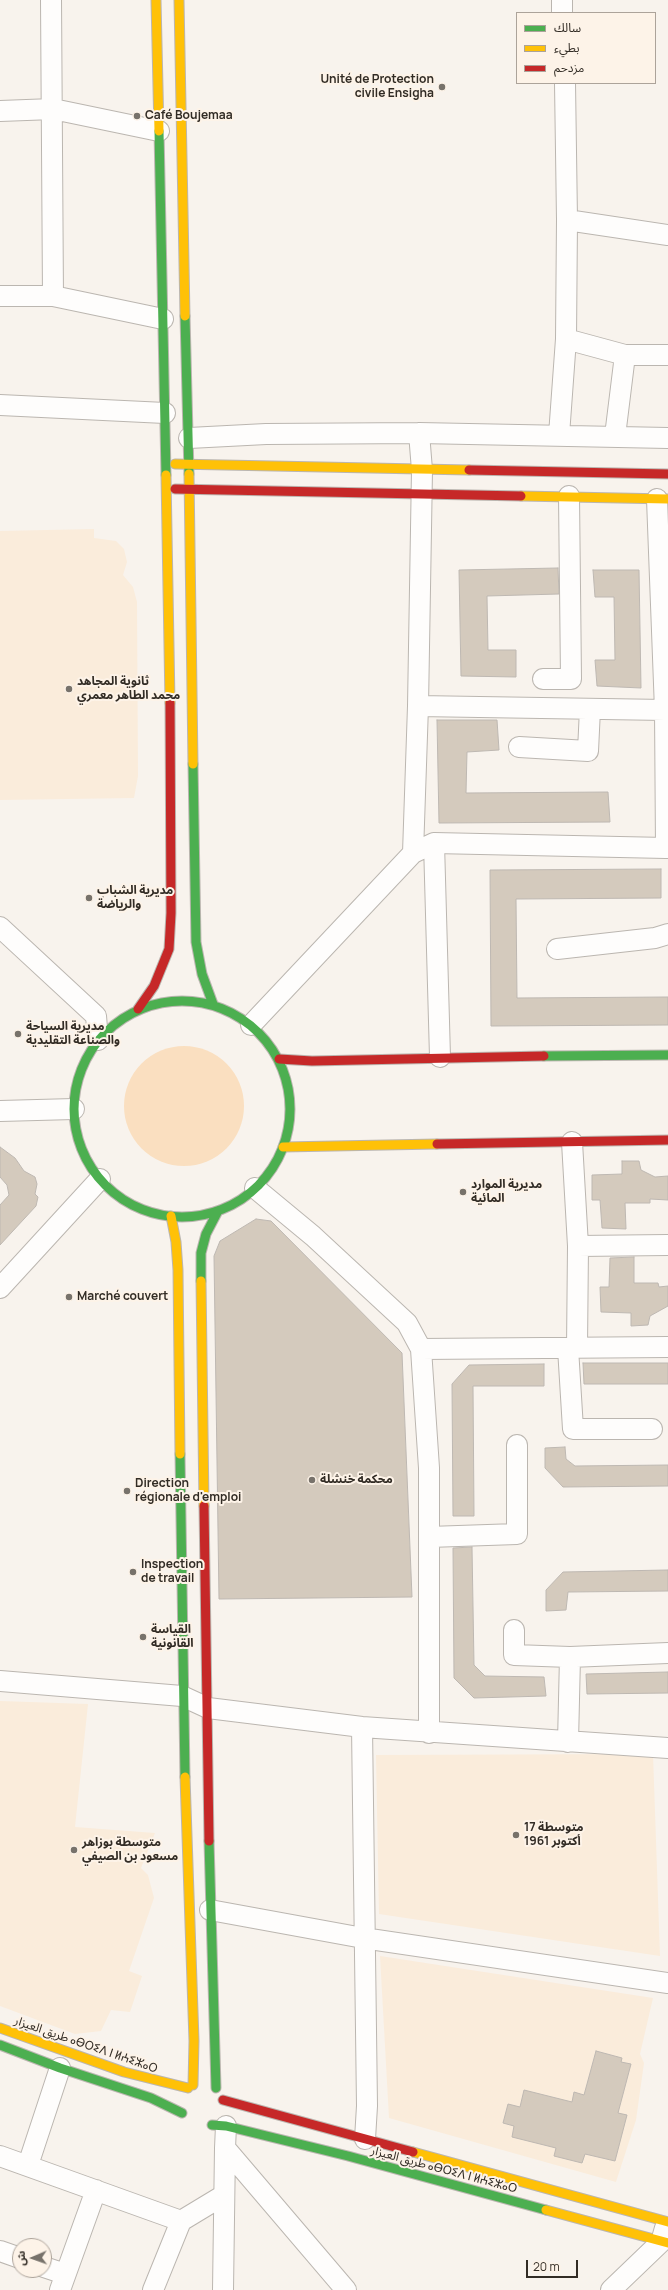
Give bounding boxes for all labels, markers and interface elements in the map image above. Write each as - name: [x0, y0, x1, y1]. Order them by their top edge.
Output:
- legend: [516, 12, 656, 84]
- text: سالك: [554, 19, 581, 36]
- text: بطيء: [554, 39, 580, 56]
- text: مزدحم: [554, 59, 584, 76]
- place label: Unité de Protection civile Ensigha: [320, 73, 434, 101]
- marker: Unité de Protection civile Ensigha: [437, 82, 447, 92]
- place label: Café Boujemaa: [145, 109, 233, 123]
- marker: Café Boujemaa: [132, 111, 142, 121]
- place label: ثانوية المجاهد محمد الطاهر معمري: [77, 675, 180, 703]
- marker: ثانوية المجاهد محمد الطاهر معمري: [64, 684, 74, 694]
- place label: مديرية الشباب والرياضة: [97, 884, 173, 912]
- marker: مديرية الشباب والرياضة: [84, 893, 94, 903]
- place label: مديرية السياحة والصناعة التقليدية: [26, 1020, 120, 1048]
- marker: مديرية السياحة والصناعة التقليدية: [13, 1029, 23, 1039]
- place label: مديرية الموارد المائية: [471, 1178, 542, 1206]
- marker: مديرية الموارد المائية: [458, 1187, 468, 1197]
- place label: Marché couvert: [77, 1290, 168, 1304]
- marker: Marché couvert: [64, 1292, 74, 1302]
- place label: محكمة خنشلة: [320, 1473, 393, 1487]
- marker: محكمة خنشلة: [307, 1475, 317, 1485]
- place label: Direction régionale d'emploi: [135, 1477, 241, 1505]
- marker: Direction régionale d'emploi: [122, 1486, 132, 1496]
- place label: Inspection de travail: [141, 1558, 203, 1586]
- marker: Inspection de travail: [128, 1567, 138, 1577]
- place label: القياسة القانونية: [151, 1623, 193, 1651]
- marker: القياسة القانونية: [138, 1632, 148, 1642]
- place label: متوسطة 17 أكتوبر 1961: [524, 1821, 583, 1849]
- marker: متوسطة 17 أكتوبر 1961: [511, 1830, 521, 1840]
- place label: متوسطة بوزاهر مسعود بن الصيفي: [82, 1836, 178, 1864]
- marker: متوسطة بوزاهر مسعود بن الصيفي: [69, 1845, 79, 1855]
- street label: طريق العيزار ⴰⴱⵔⵉⴷ ⵏ ⵍⵄⵉⵣⴰⵔ: [12, 2014, 160, 2076]
- street label: طريق العيزار ⴰⴱⵔⵉⴷ ⵏ ⵍⵄⵉⵣⴰⵔ: [369, 2144, 519, 2196]
- north arrow: [12, 2238, 52, 2278]
- text: ش: [13, 2251, 28, 2266]
- scale bar: [528, 2252, 580, 2278]
- text: 20 m: [533, 2258, 560, 2275]

